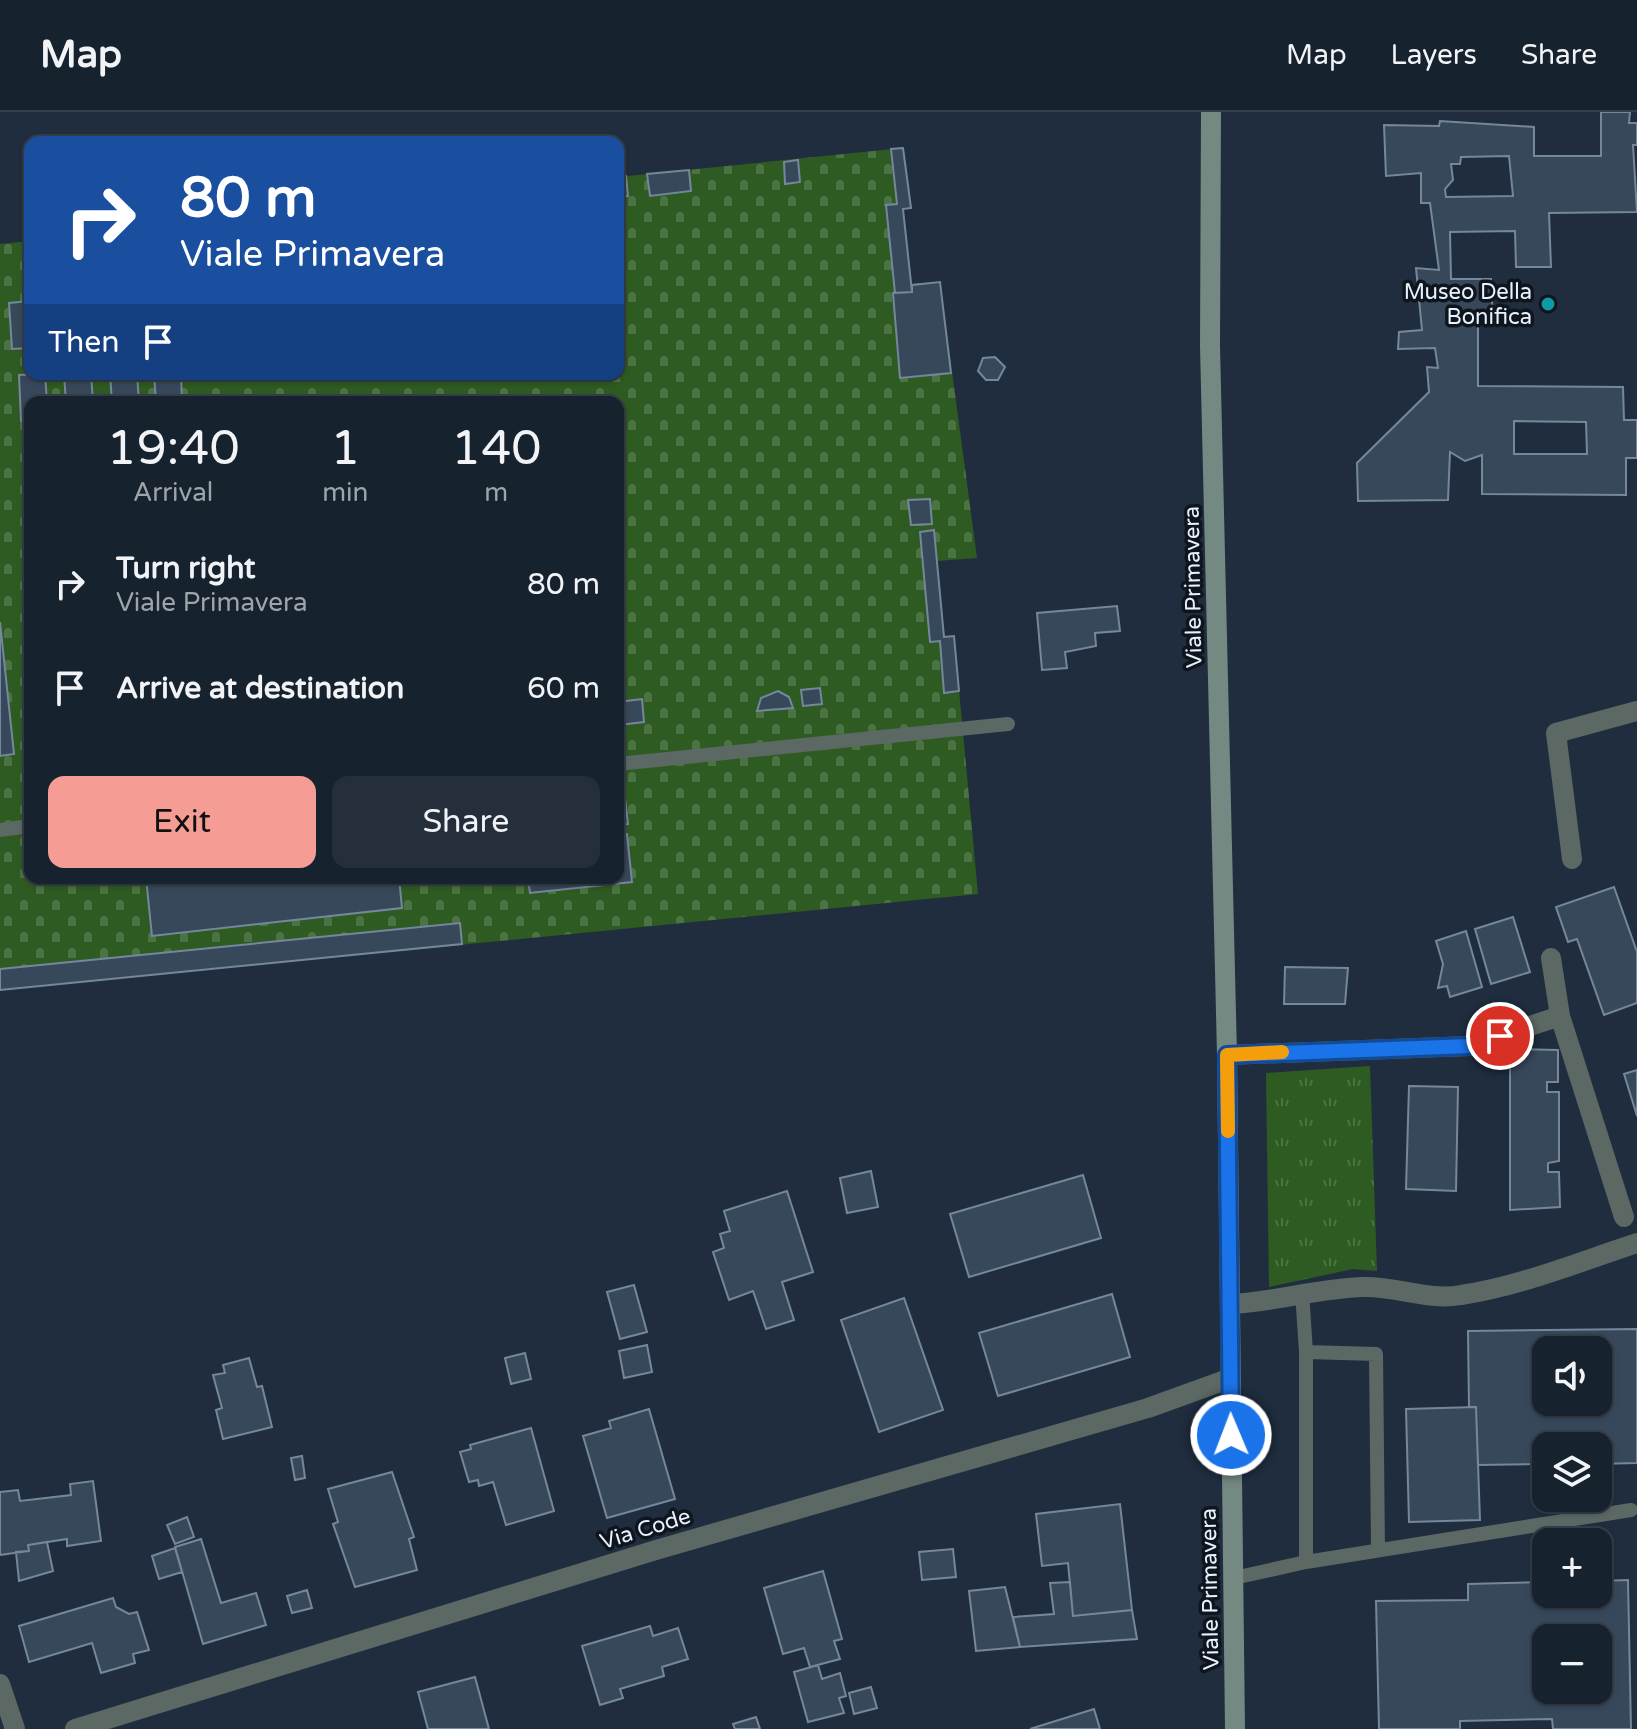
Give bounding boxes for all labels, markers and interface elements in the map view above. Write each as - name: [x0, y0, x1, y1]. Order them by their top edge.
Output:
- text: Map: [40, 32, 122, 78]
- text: Map: [1286, 38, 1347, 72]
- text: Layers: [1391, 38, 1477, 72]
- text: Share: [1521, 38, 1597, 72]
- text: 80 m: [180, 165, 316, 232]
- icon: right: [48, 168, 152, 272]
- text: Viale Primavera: [180, 233, 445, 276]
- place label: Museo Della Bonifica: [1404, 279, 1532, 330]
- marker: Museo Della Bonifica: [1539, 295, 1557, 313]
- icon: arrive: [136, 320, 180, 364]
- text: Then: [48, 324, 120, 361]
- text: 19:40: [107, 420, 240, 478]
- text: 1: [330, 420, 360, 478]
- text: 140: [451, 420, 541, 478]
- text: Arrival: [133, 477, 213, 508]
- text: min: [322, 477, 368, 508]
- text: m: [484, 477, 508, 508]
- street label: Viale Primavera: [1179, 506, 1207, 668]
- text: Turn right: [116, 550, 256, 587]
- icon: right: [48, 562, 92, 606]
- text: 80 m: [527, 566, 600, 603]
- text: Viale Primavera: [116, 587, 308, 618]
- icon: arrive: [48, 666, 92, 710]
- text: Arrive at destination: [116, 670, 404, 707]
- text: 60 m: [527, 670, 600, 707]
- button: Exit: [48, 776, 316, 868]
- button: Share: [332, 776, 600, 868]
- pin: [1466, 1002, 1534, 1070]
- icon: arrive: [1478, 1014, 1522, 1058]
- map controls: [1532, 1336, 1612, 1704]
- button: sound: [1532, 1336, 1612, 1416]
- position arrow: [1189, 1393, 1273, 1477]
- button: layers: [1532, 1432, 1612, 1512]
- street label: Via Code: [597, 1503, 694, 1555]
- street label: Viale Primavera: [1196, 1508, 1224, 1670]
- button: +: [1532, 1528, 1612, 1608]
- button: −: [1532, 1624, 1612, 1704]

